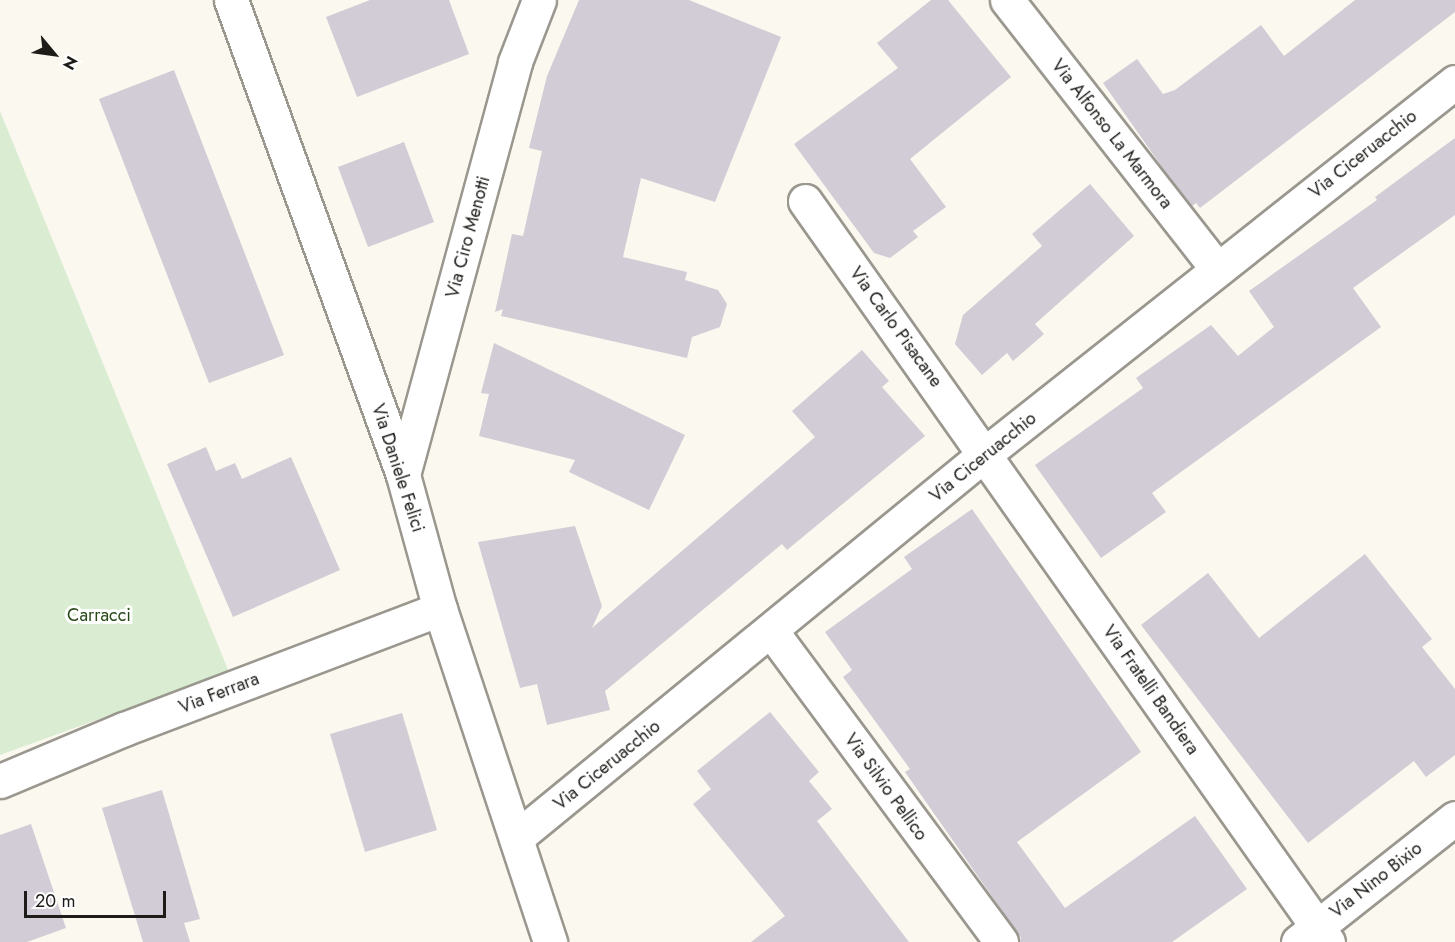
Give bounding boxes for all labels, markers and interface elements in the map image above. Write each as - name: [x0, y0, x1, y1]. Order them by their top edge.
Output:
- north arrow: [24, 24, 84, 84]
- text: N: [57, 52, 83, 74]
- street label: Via Alfonso La Marmora: [1047, 55, 1177, 213]
- street label: Via Ciceruacchio: [1305, 105, 1421, 203]
- street label: Via Ciro Menotti: [441, 174, 495, 300]
- street label: Via Carlo Pisacane: [845, 263, 947, 391]
- street label: Via Daniele Felici: [367, 401, 429, 535]
- street label: Via Ciceruacchio: [925, 407, 1041, 507]
- park label: Carracci: [67, 604, 131, 626]
- street label: Via Fratelli Bandiera: [1098, 621, 1204, 759]
- street label: Via Ferrara: [176, 668, 262, 718]
- street label: Via Ciceruacchio: [549, 715, 665, 815]
- street label: Via Silvio Pellico: [840, 729, 932, 845]
- street label: Via Nino Bixio: [1326, 837, 1426, 923]
- scale bar: [27, 879, 170, 917]
- text: 20 m: [35, 888, 75, 914]

